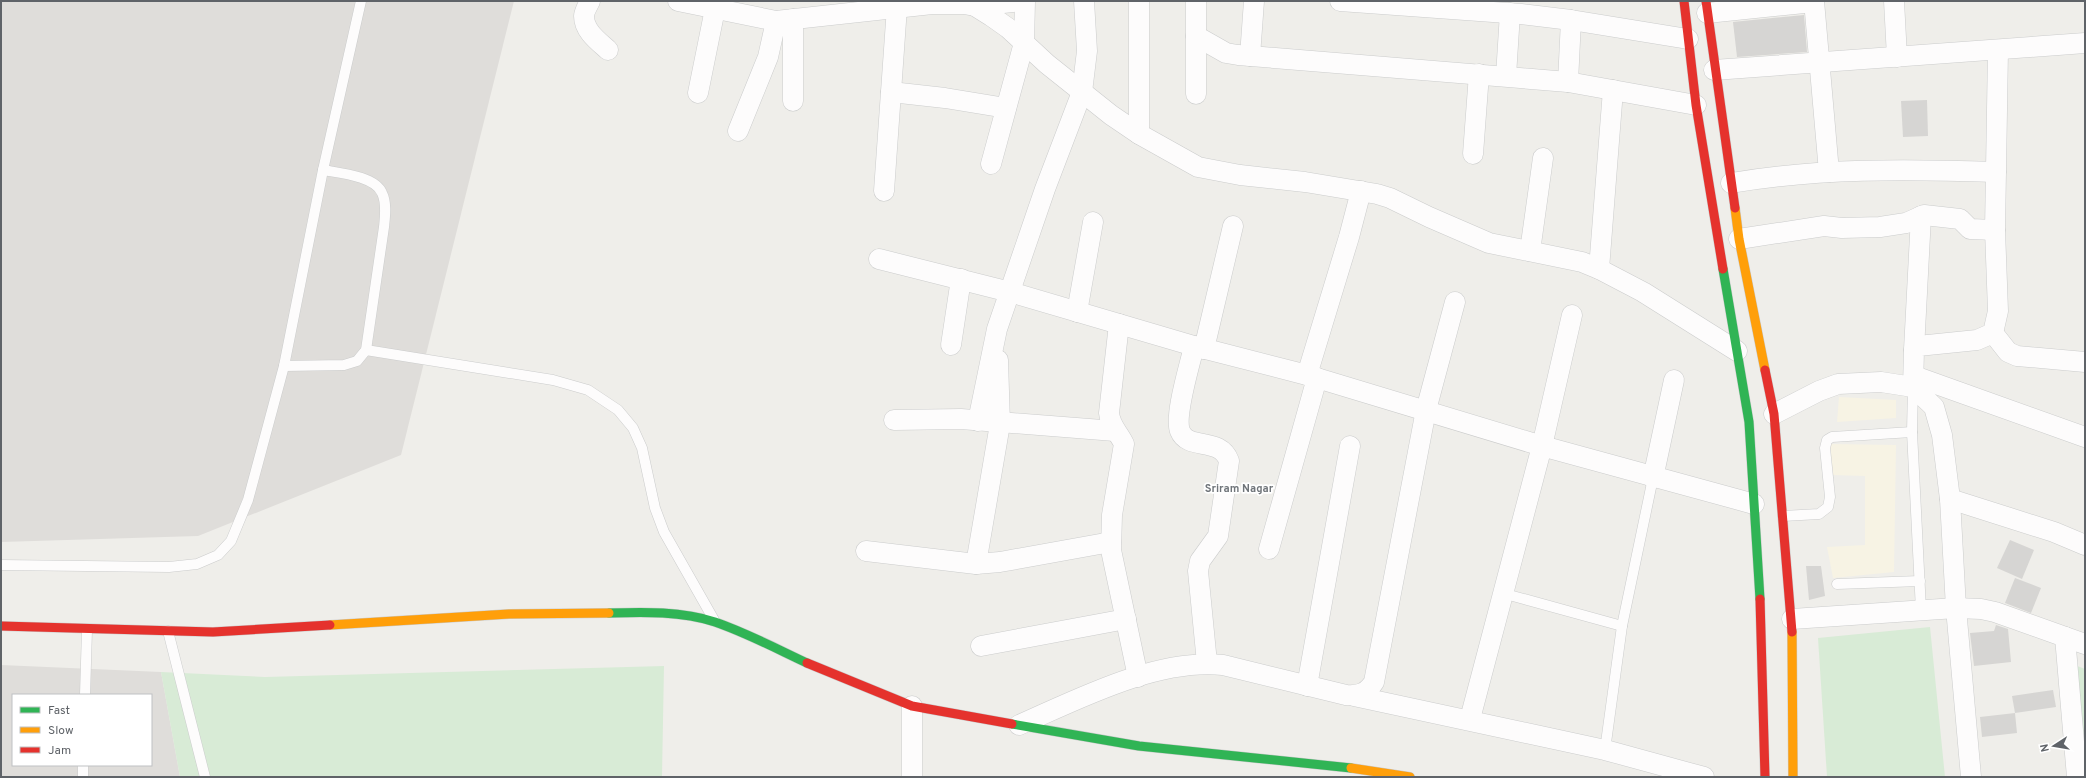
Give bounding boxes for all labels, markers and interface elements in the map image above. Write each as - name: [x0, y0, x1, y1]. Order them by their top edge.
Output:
- district label: Sriram Nagar: [1205, 482, 1274, 496]
- legend: [12, 694, 152, 766]
- text: Fast: [48, 703, 70, 719]
- text: Slow: [48, 723, 74, 739]
- north arrow: [2034, 726, 2074, 766]
- text: Jam: [48, 743, 71, 759]
- text: N: [2038, 743, 2053, 753]

